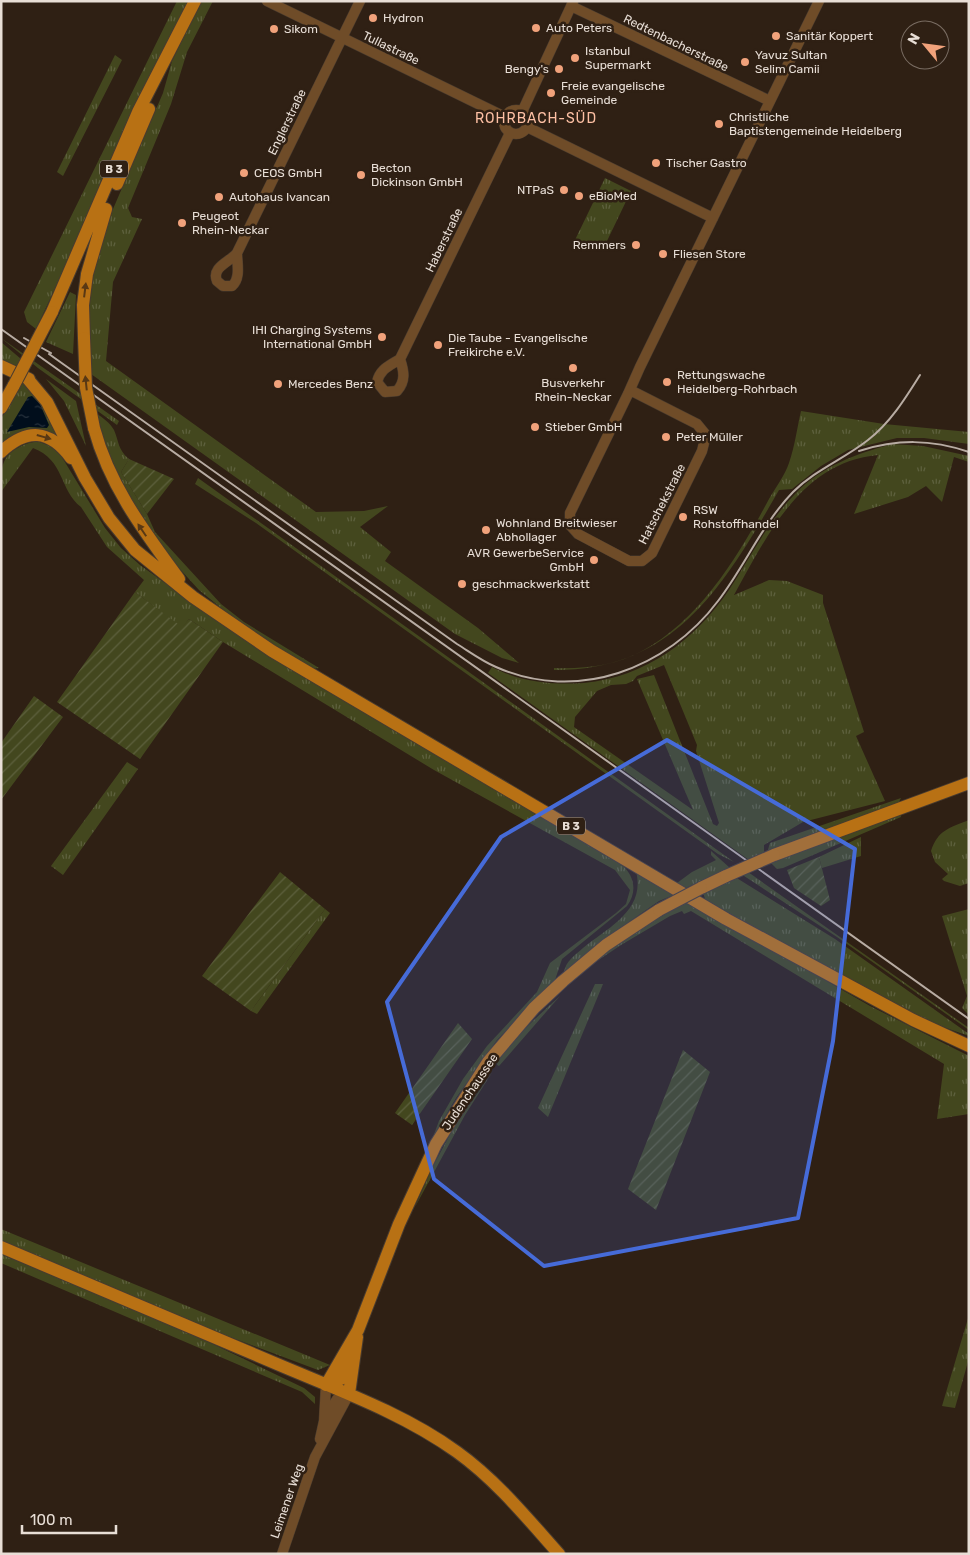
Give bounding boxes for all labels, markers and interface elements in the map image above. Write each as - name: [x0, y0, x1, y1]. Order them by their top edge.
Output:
- place label: Hydron: [383, 11, 424, 25]
- marker: Hydron: [367, 12, 379, 24]
- street label: Redtenbacherstraße: [621, 12, 731, 75]
- north arrow: [900, 20, 950, 70]
- place label: Auto Peters: [546, 21, 612, 35]
- place label: Sikom: [284, 22, 318, 36]
- marker: Auto Peters: [530, 22, 542, 34]
- marker: Sikom: [268, 23, 280, 35]
- street label: Tullastraße: [360, 28, 422, 68]
- place label: Sanitär Koppert: [786, 29, 873, 43]
- marker: Sanitär Koppert: [770, 30, 782, 42]
- text: N: [904, 30, 924, 47]
- place label: Istanbul Supermarkt: [585, 44, 651, 72]
- place label: Yavuz Sultan Selim Camii: [755, 48, 827, 76]
- marker: Istanbul Supermarkt: [569, 52, 581, 64]
- marker: Yavuz Sultan Selim Camii: [739, 56, 751, 68]
- place label: Bengy's: [505, 62, 549, 76]
- marker: Bengy's: [553, 63, 565, 75]
- place label: Freie evangelische Gemeinde: [561, 79, 665, 107]
- street label: Englerstraße: [265, 87, 309, 157]
- marker: Freie evangelische Gemeinde: [545, 87, 557, 99]
- district label: ROHRBACH-SÜD: [475, 110, 597, 127]
- place label: Christliche Baptistengemeinde Heidelberg: [729, 110, 902, 138]
- marker: Christliche Baptistengemeinde Heidelberg: [713, 118, 725, 130]
- place label: Tischer Gastro: [666, 156, 747, 170]
- marker: Tischer Gastro: [650, 157, 662, 169]
- road number: B 3: [100, 160, 128, 178]
- place label: Becton Dickinson GmbH: [371, 161, 463, 189]
- place label: CEOS GmbH: [254, 166, 322, 180]
- marker: CEOS GmbH: [238, 167, 250, 179]
- marker: Becton Dickinson GmbH: [355, 169, 367, 181]
- place label: NTPaS: [517, 183, 554, 197]
- marker: NTPaS: [558, 184, 570, 196]
- place label: eBioMed: [589, 189, 637, 203]
- place label: Autohaus Ivancan: [229, 190, 330, 204]
- marker: eBioMed: [573, 190, 585, 202]
- marker: Autohaus Ivancan: [213, 191, 225, 203]
- street label: Haberstraße: [423, 206, 466, 274]
- place label: Peugeot Rhein-Neckar: [192, 209, 269, 237]
- marker: Peugeot Rhein-Neckar: [176, 217, 188, 229]
- place label: Remmers: [573, 238, 626, 252]
- marker: Remmers: [630, 239, 642, 251]
- place label: Fliesen Store: [673, 247, 746, 261]
- marker: Fliesen Store: [657, 248, 669, 260]
- one-way arrow: [81, 282, 89, 298]
- place label: IHI Charging Systems International GmbH: [252, 323, 372, 351]
- marker: IHI Charging Systems International GmbH: [376, 331, 388, 343]
- place label: Die Taube - Evangelische Freikirche e.V.: [448, 331, 588, 359]
- marker: Die Taube - Evangelische Freikirche e.V.: [432, 339, 444, 351]
- marker: Busverkehr Rhein-Neckar: [567, 362, 579, 374]
- place label: Rettungswache Heidelberg-Rohrbach: [677, 368, 797, 396]
- one-way arrow: [82, 375, 90, 391]
- place label: Busverkehr Rhein-Neckar: [535, 376, 612, 404]
- marker: Rettungswache Heidelberg-Rohrbach: [661, 376, 673, 388]
- place label: Mercedes Benz: [288, 377, 373, 391]
- marker: Mercedes Benz: [272, 378, 284, 390]
- place label: Stieber GmbH: [545, 420, 622, 434]
- marker: Stieber GmbH: [529, 421, 541, 433]
- place label: Peter Müller: [676, 430, 743, 444]
- marker: Peter Müller: [660, 431, 672, 443]
- one-way arrow: [37, 434, 52, 442]
- street label: Hatschekstraße: [636, 461, 688, 547]
- place label: RSW Rohstoffhandel: [693, 503, 779, 531]
- marker: RSW Rohstoffhandel: [677, 511, 689, 523]
- place label: Wohnland Breitwieser Abhollager: [496, 516, 618, 544]
- one-way arrow: [138, 524, 147, 537]
- marker: Wohnland Breitwieser Abhollager: [480, 524, 492, 536]
- place label: AVR GewerbeService GmbH: [467, 546, 584, 574]
- marker: AVR GewerbeService GmbH: [588, 554, 600, 566]
- place label: geschmackwerkstatt: [472, 577, 590, 591]
- marker: geschmackwerkstatt: [456, 578, 468, 590]
- road number: B 3: [557, 818, 585, 834]
- street label: Judenchaussee: [439, 1051, 501, 1133]
- street label: Leimener Weg: [268, 1462, 306, 1540]
- scale bar: [22, 1502, 116, 1534]
- text: 100 m: [30, 1511, 72, 1529]

